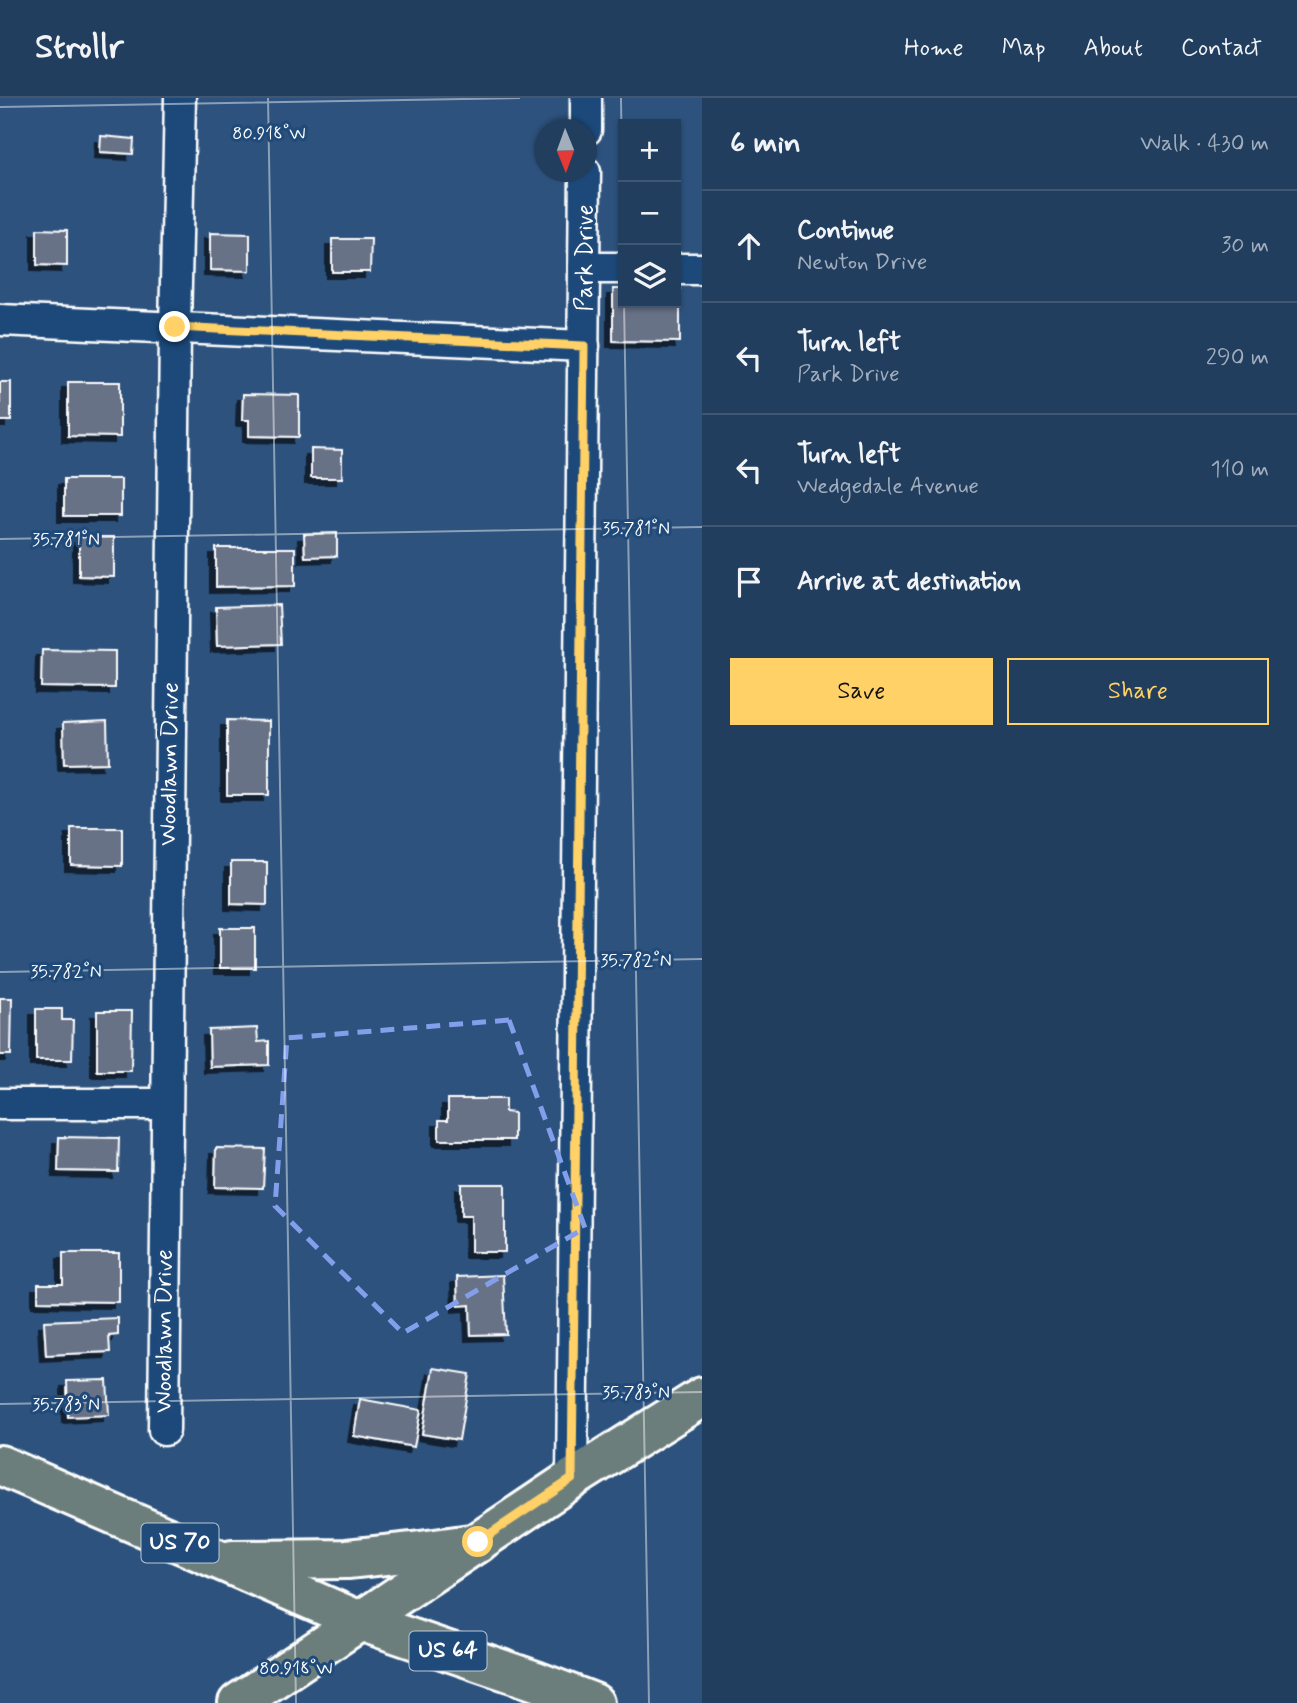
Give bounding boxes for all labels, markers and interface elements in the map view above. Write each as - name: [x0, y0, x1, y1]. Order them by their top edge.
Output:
- text: Strollr: [35, 26, 124, 70]
- text: Home: [904, 33, 964, 64]
- text: Map: [1002, 33, 1046, 64]
- text: About: [1084, 33, 1143, 64]
- text: Contact: [1181, 33, 1262, 64]
- north arrow: [534, 119, 597, 182]
- map controls: [618, 119, 681, 308]
- button: +: [618, 119, 681, 182]
- text: 80.918°W: [232, 122, 306, 146]
- text: 6 min: [730, 124, 801, 163]
- text: Walk · 430 m: [1140, 129, 1269, 159]
- button: −: [618, 182, 681, 245]
- street label: Park Drive: [570, 205, 601, 312]
- text: Continue: [797, 214, 894, 248]
- icon: ahead: [730, 227, 768, 265]
- text: 30 m: [1221, 231, 1269, 261]
- button: layers: [618, 245, 681, 308]
- text: Newton Drive: [797, 248, 927, 278]
- route end: [159, 311, 190, 342]
- text: Turn left: [797, 326, 901, 360]
- icon: left: [730, 339, 768, 377]
- text: 290 m: [1206, 343, 1269, 373]
- text: Park Drive: [797, 360, 900, 390]
- text: Turn left: [797, 438, 901, 472]
- icon: left: [730, 451, 768, 489]
- text: 110 m: [1210, 455, 1269, 485]
- text: Wedgedale Avenue: [797, 472, 979, 502]
- text: 35.781°N: [602, 517, 670, 541]
- text: 35.781°N: [32, 528, 100, 552]
- icon: arrive: [730, 563, 768, 601]
- text: Arrive at destination: [797, 565, 1021, 599]
- button: Save: [730, 658, 993, 725]
- button: Share: [1007, 658, 1269, 725]
- street label: Woodlawn Drive: [153, 682, 187, 846]
- text: 35.782°N: [600, 949, 672, 973]
- text: 35.782°N: [30, 960, 102, 984]
- street label: Woodlawn Drive: [149, 1249, 180, 1413]
- text: 35.783°N: [602, 1381, 670, 1405]
- text: 35.783°N: [32, 1393, 100, 1417]
- road number: US 70: [142, 1524, 218, 1562]
- route start: [462, 1526, 493, 1557]
- road number: US 64: [410, 1632, 486, 1670]
- text: 80.918°W: [259, 1657, 333, 1681]

